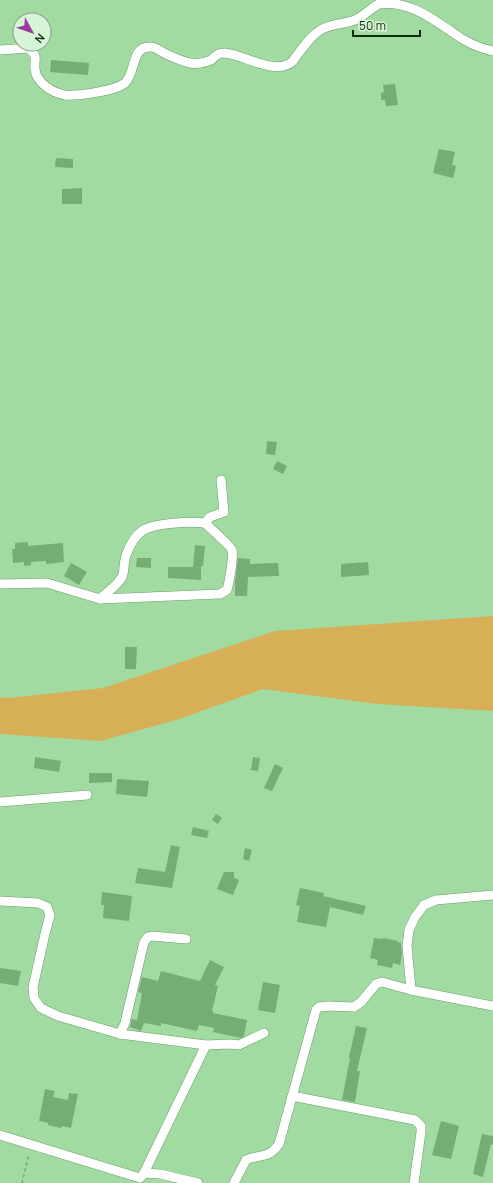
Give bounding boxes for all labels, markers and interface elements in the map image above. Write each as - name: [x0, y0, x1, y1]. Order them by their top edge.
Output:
- north arrow: [12, 12, 52, 52]
- scale bar: [353, 12, 420, 38]
- text: 50 m: [359, 17, 386, 34]
- text: N: [32, 31, 48, 47]

